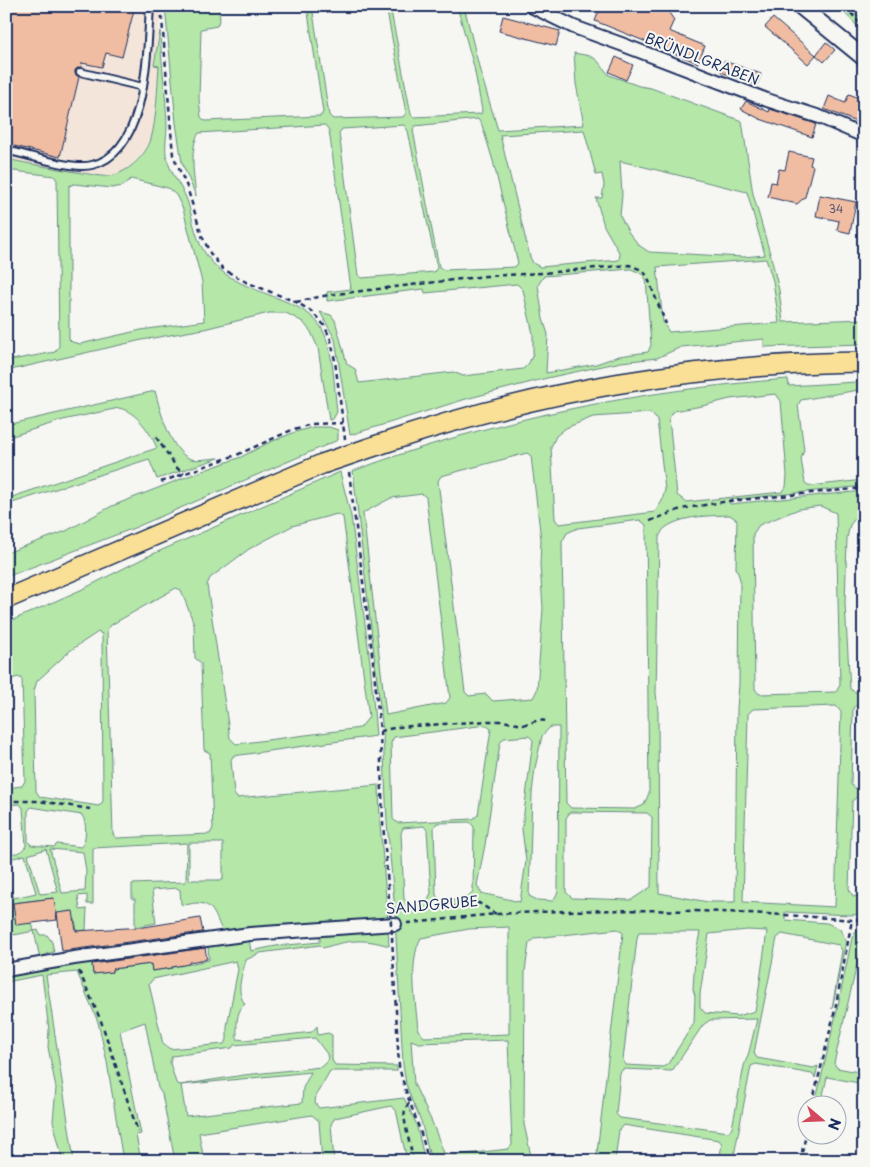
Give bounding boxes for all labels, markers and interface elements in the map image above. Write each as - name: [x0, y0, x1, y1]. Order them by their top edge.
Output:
- street label: BRÜNDLGRABEN: [642, 27, 762, 90]
- house number: 34: [829, 200, 843, 217]
- street label: SANDGRUBE: [385, 890, 479, 919]
- north arrow: [798, 1094, 848, 1144]
- text: N: [823, 1116, 846, 1133]

